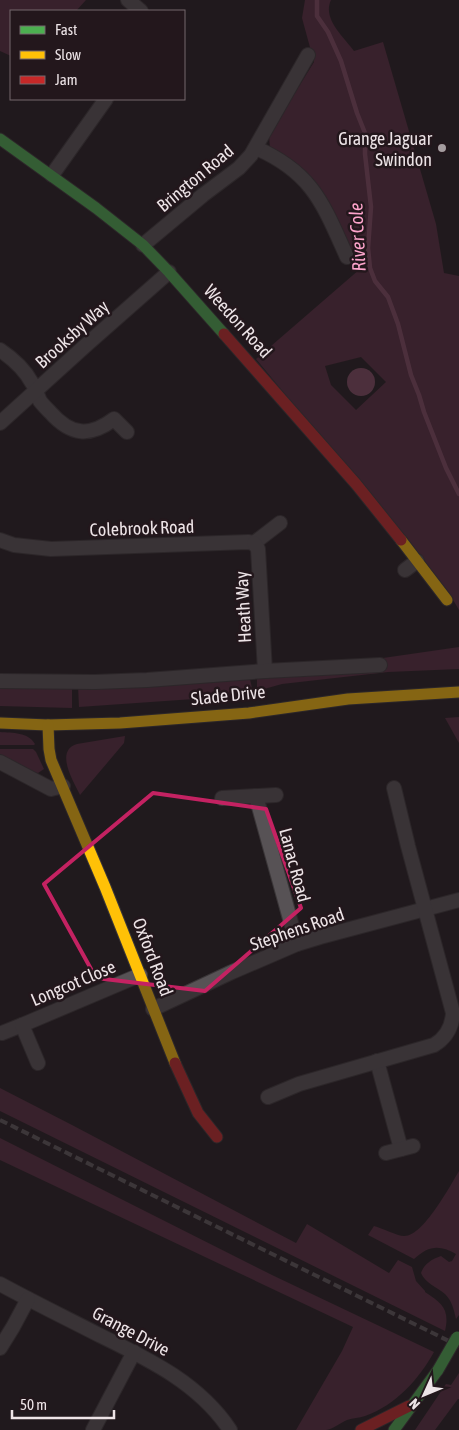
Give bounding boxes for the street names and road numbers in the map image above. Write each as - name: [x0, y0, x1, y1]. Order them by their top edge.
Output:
- street label: Brington Road: [152, 140, 238, 216]
- street label: Weedon Road: [200, 280, 276, 362]
- street label: Brooksby Way: [31, 296, 113, 372]
- street label: Colebrook Road: [89, 516, 195, 540]
- street label: Heath Way: [231, 571, 255, 643]
- street label: Slade Drive: [190, 681, 266, 709]
- street label: Lanac Road: [275, 826, 315, 904]
- street label: Stephens Road: [247, 903, 347, 955]
- street label: Oxford Road: [129, 915, 177, 999]
- street label: Longcot Close: [27, 956, 119, 1010]
- street label: Grange Drive: [89, 1302, 173, 1360]

